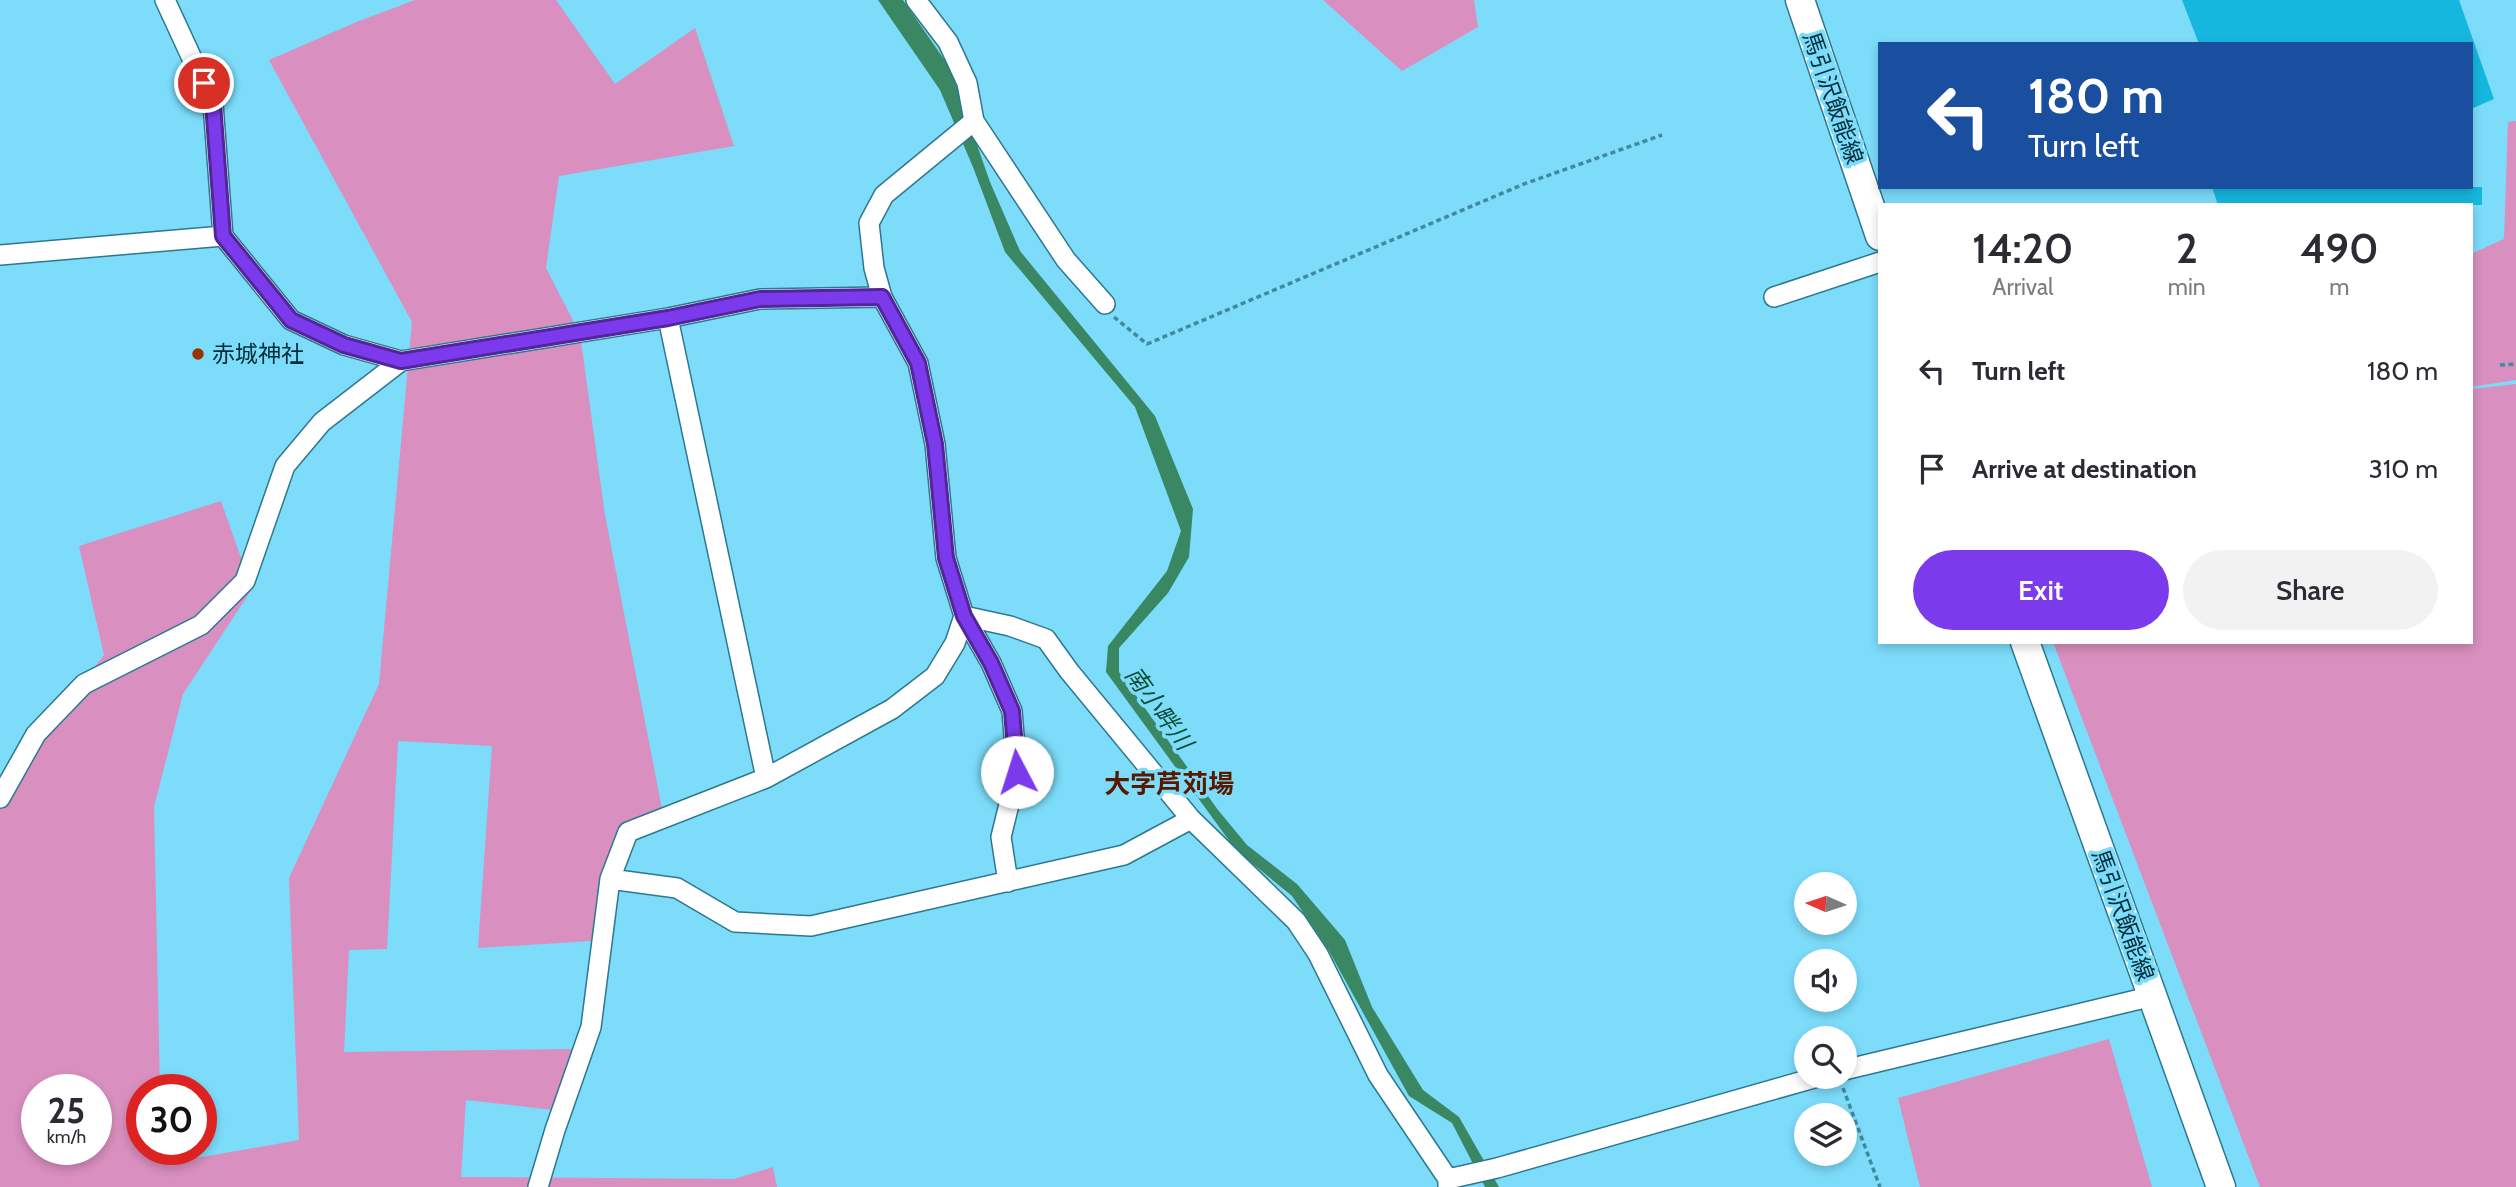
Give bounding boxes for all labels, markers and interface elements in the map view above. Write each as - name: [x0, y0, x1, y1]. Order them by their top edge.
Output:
- street label: 馬引沢飯能線: [1797, 28, 1869, 168]
- pin: [174, 53, 234, 113]
- icon: arrive: [185, 64, 223, 102]
- text: 180 m: [2028, 66, 2164, 125]
- icon: left: [1913, 70, 2004, 161]
- text: Turn left: [2028, 126, 2139, 165]
- text: 14:20: [1972, 222, 2073, 274]
- text: 2: [2176, 222, 2198, 274]
- text: 490: [2300, 222, 2379, 274]
- text: Arrival: [1992, 273, 2053, 301]
- text: min: [2168, 273, 2206, 301]
- text: m: [2329, 273, 2349, 301]
- place label: 赤城神社: [212, 340, 304, 368]
- marker: 赤城神社: [190, 346, 206, 362]
- icon: left: [1913, 352, 1951, 390]
- text: Turn left: [1972, 355, 2065, 387]
- text: 180 m: [2367, 355, 2438, 387]
- icon: arrive: [1913, 450, 1951, 488]
- text: Arrive at destination: [1972, 453, 2197, 485]
- text: 310 m: [2369, 453, 2438, 485]
- button: Exit: [1913, 550, 2169, 630]
- button: Share: [2183, 550, 2438, 630]
- water label: 南小畔川: [1119, 661, 1201, 758]
- position arrow: [980, 735, 1054, 809]
- district label: 大字芦苅場: [1104, 768, 1234, 800]
- street label: 馬引沢飯能線: [2086, 845, 2160, 985]
- north arrow: [1794, 872, 1857, 934]
- map controls: [1794, 872, 1857, 1166]
- button: sound: [1794, 949, 1857, 1012]
- button: search: [1794, 1026, 1857, 1089]
- speed limit sign: 30: [126, 1074, 217, 1165]
- text: 25: [48, 1089, 85, 1132]
- button: layers: [1794, 1103, 1857, 1166]
- text: km/h: [47, 1126, 86, 1148]

